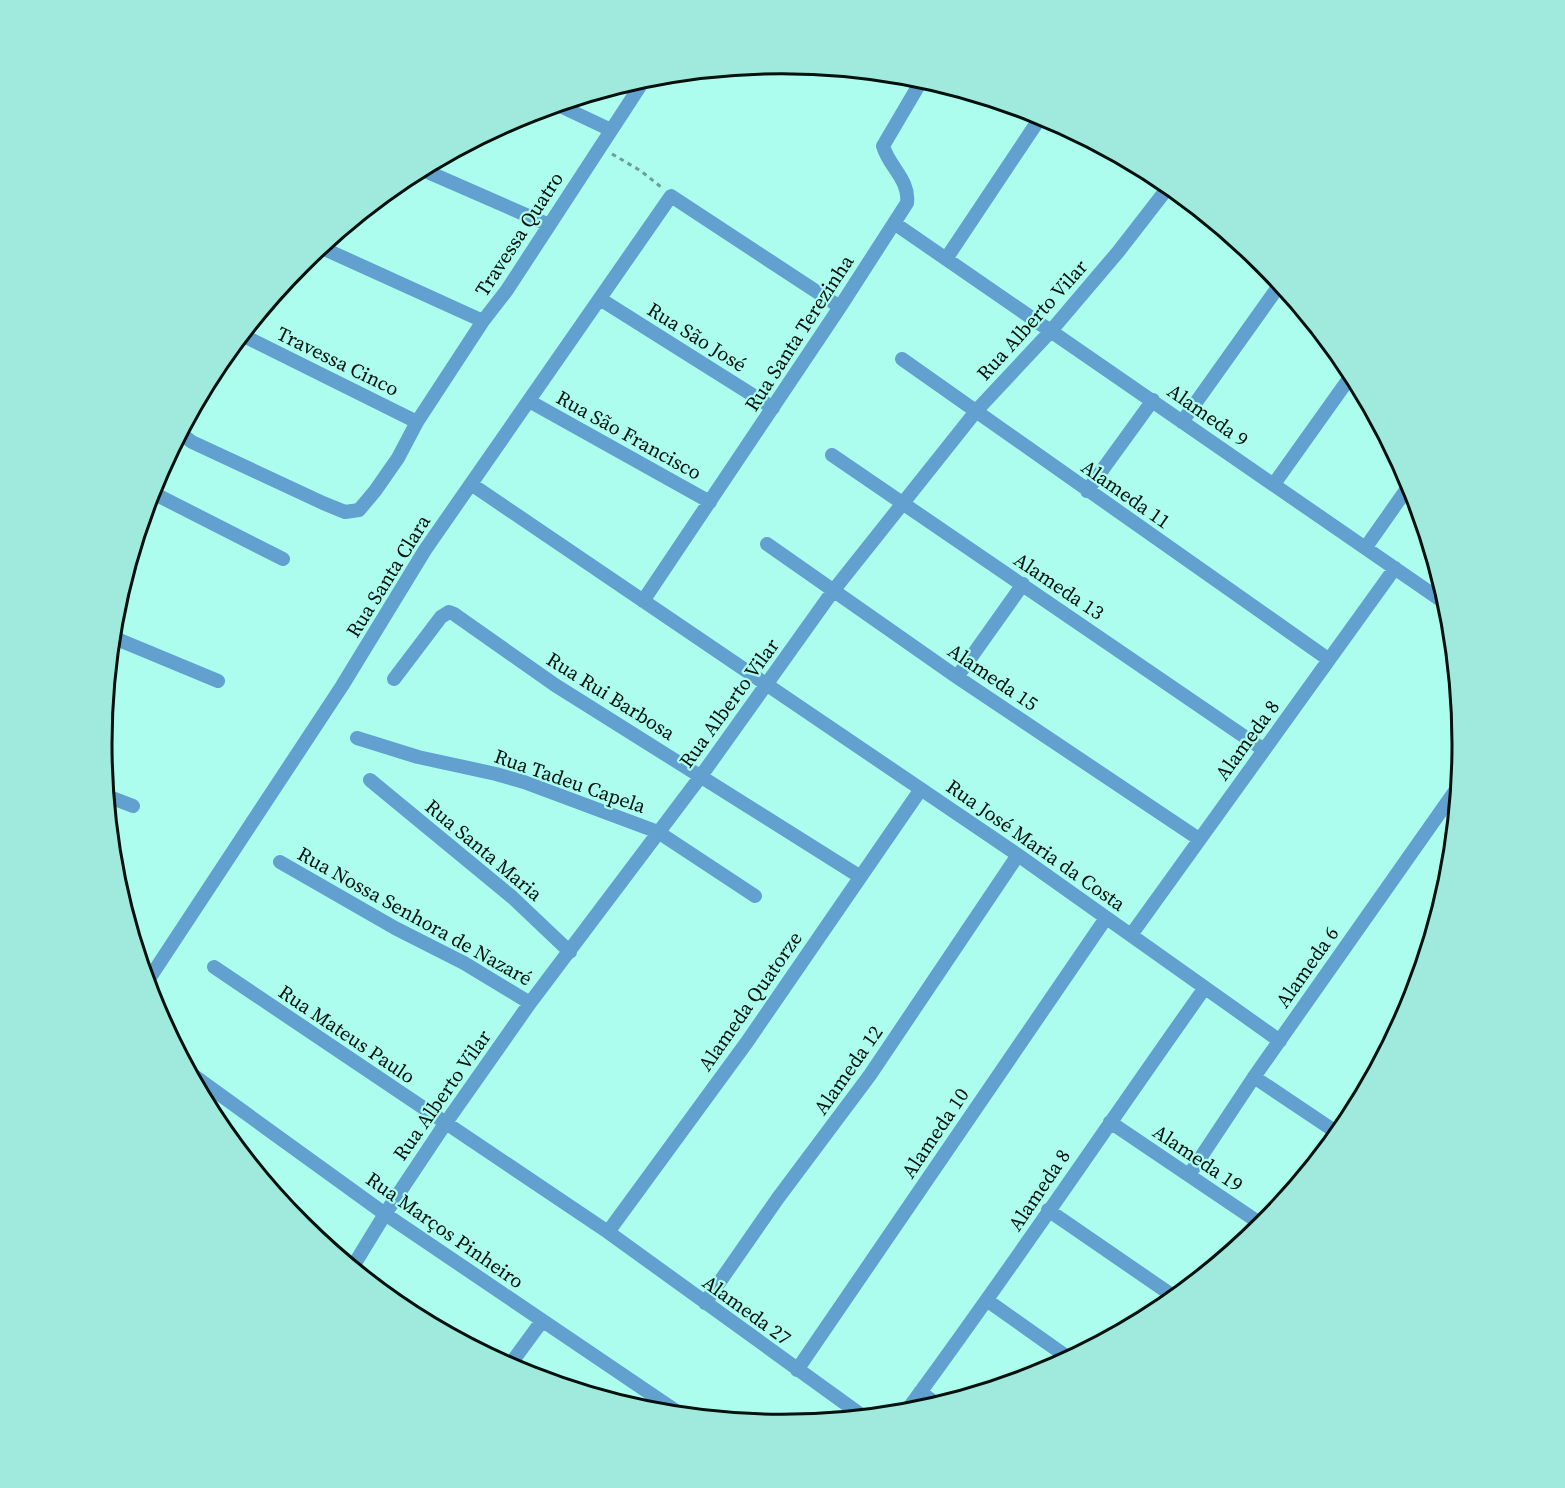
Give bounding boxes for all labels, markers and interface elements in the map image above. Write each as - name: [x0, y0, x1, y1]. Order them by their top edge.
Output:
- street label: Travessa Quatro: [468, 166, 570, 302]
- street label: Rua Santa Terezinha: [738, 249, 861, 417]
- street label: Rua Alberto Vilar: [970, 253, 1094, 387]
- street label: Rua São José: [642, 295, 752, 379]
- street label: Travessa Cinco: [272, 319, 404, 403]
- street label: Alameda 9: [1162, 377, 1254, 453]
- street label: Rua São Francisco: [551, 383, 707, 487]
- street label: Alameda 11: [1076, 453, 1176, 535]
- street label: Rua Santa Clara: [339, 509, 437, 643]
- street label: Alameda 13: [1008, 546, 1110, 626]
- street label: Rua Alberto Vilar: [672, 632, 786, 773]
- street label: Alameda 15: [942, 637, 1044, 717]
- street label: Rua Rui Barbosa: [541, 645, 681, 747]
- street label: Alameda 8: [1208, 694, 1286, 786]
- street label: Rua Tadeu Capela: [491, 742, 650, 820]
- street label: Rua José Maria da Costa: [941, 772, 1132, 918]
- street label: Rua Santa Maria: [419, 793, 549, 908]
- street label: Rua Nossa Senhora de Nazaré: [293, 840, 537, 992]
- street label: Alameda 6: [1269, 921, 1345, 1013]
- street label: Alameda Quatorze: [691, 926, 809, 1076]
- street label: Rua Mateus Paulo: [273, 978, 421, 1090]
- street label: Alameda 12: [807, 1020, 889, 1120]
- street label: Rua Alberto Vilar: [386, 1024, 498, 1166]
- street label: Alameda 10: [895, 1082, 975, 1184]
- street label: Alameda 19: [1147, 1118, 1249, 1198]
- street label: Alameda 8: [1001, 1143, 1077, 1237]
- street label: Rua Marços Pinheiro: [360, 1165, 530, 1295]
- street label: Alameda 27: [697, 1268, 797, 1352]

